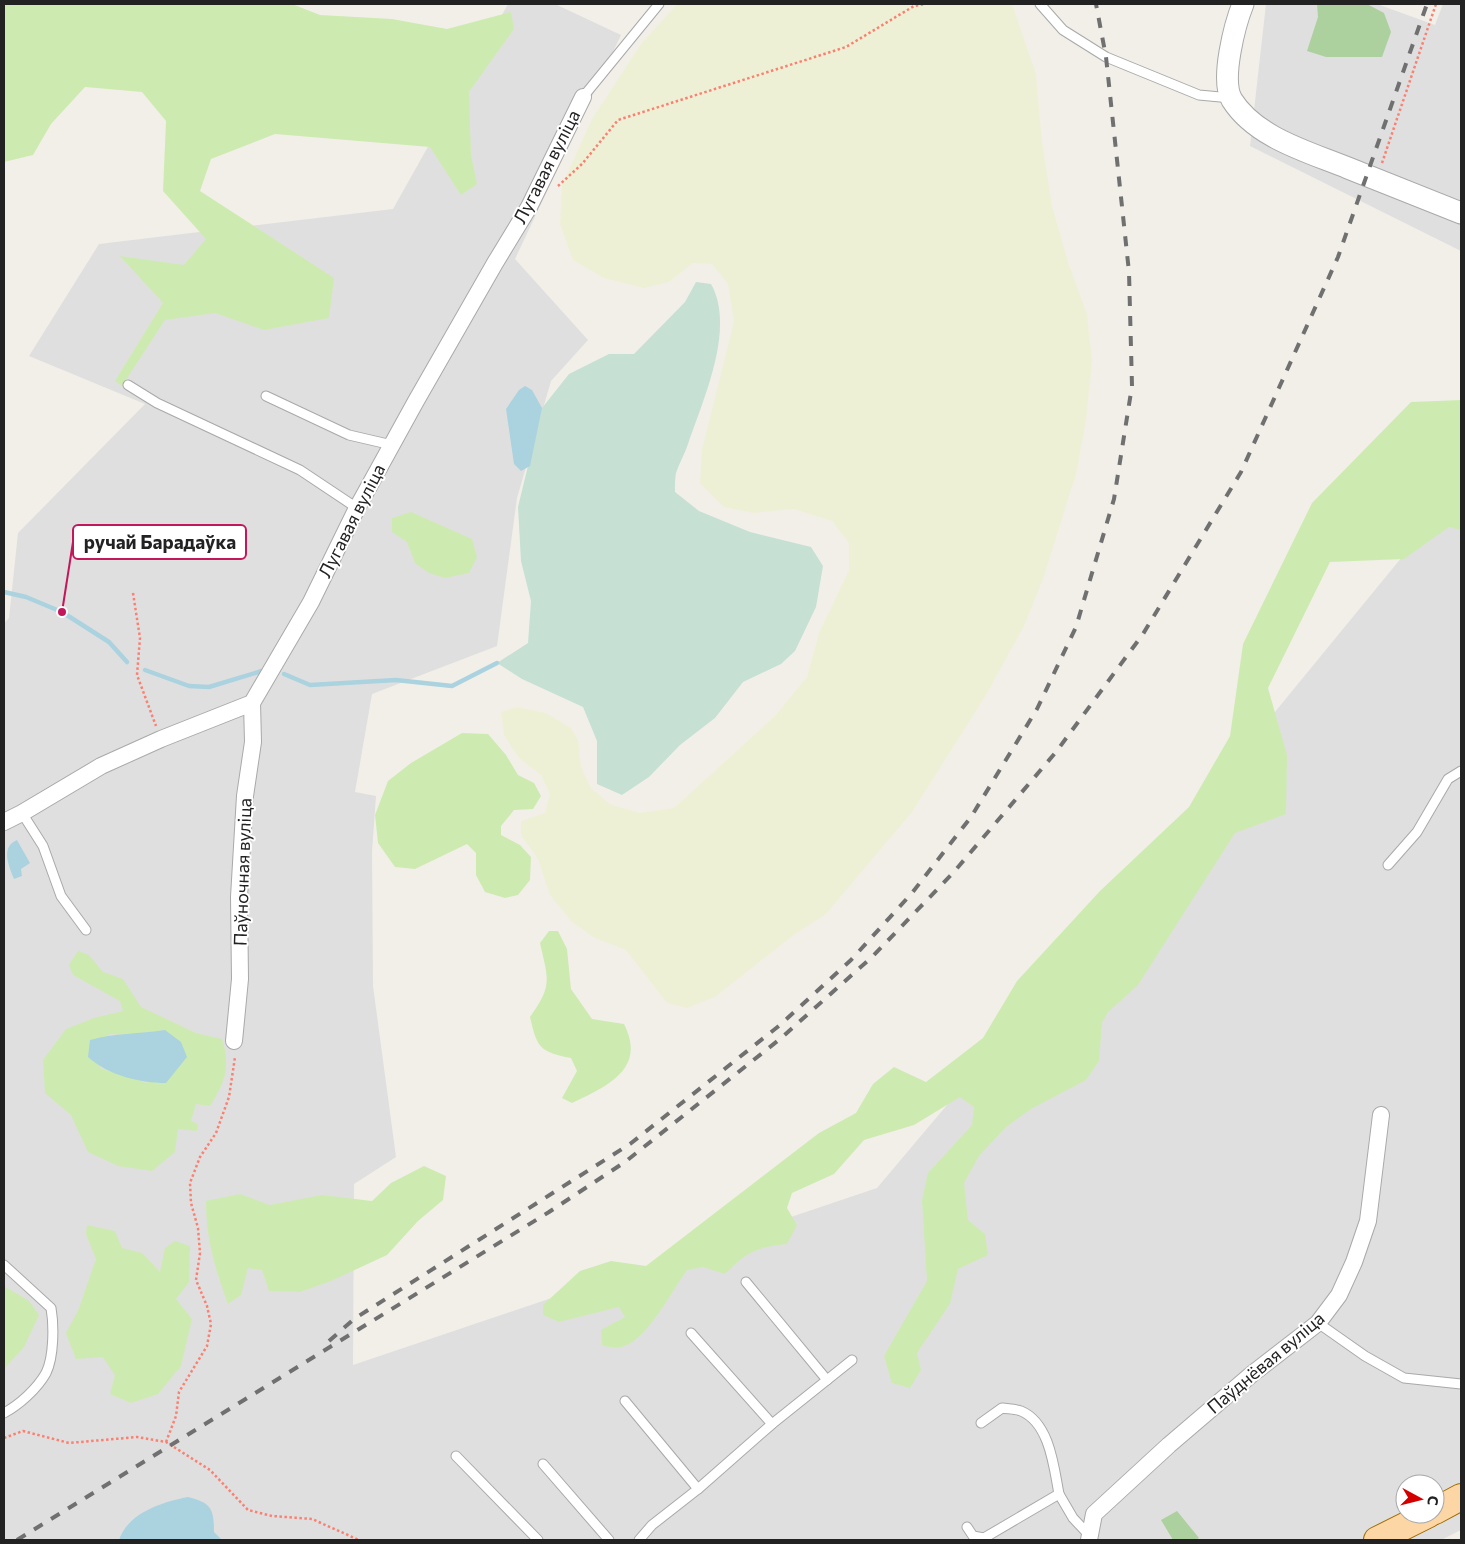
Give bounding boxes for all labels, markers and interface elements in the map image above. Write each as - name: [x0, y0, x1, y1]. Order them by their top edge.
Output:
- street label: Лугавая вуліца: [508, 106, 584, 227]
- street label: Лугавая вуліца: [313, 460, 389, 581]
- callout: ручай Барадаўка: [73, 525, 246, 559]
- text: ручай Барадаўка: [84, 530, 236, 553]
- street label: Паўночная вуліца: [228, 798, 256, 946]
- street label: Паўднёвая вуліца: [1202, 1307, 1329, 1418]
- north arrow: [1395, 1474, 1445, 1524]
- text: С: [1424, 1495, 1442, 1506]

